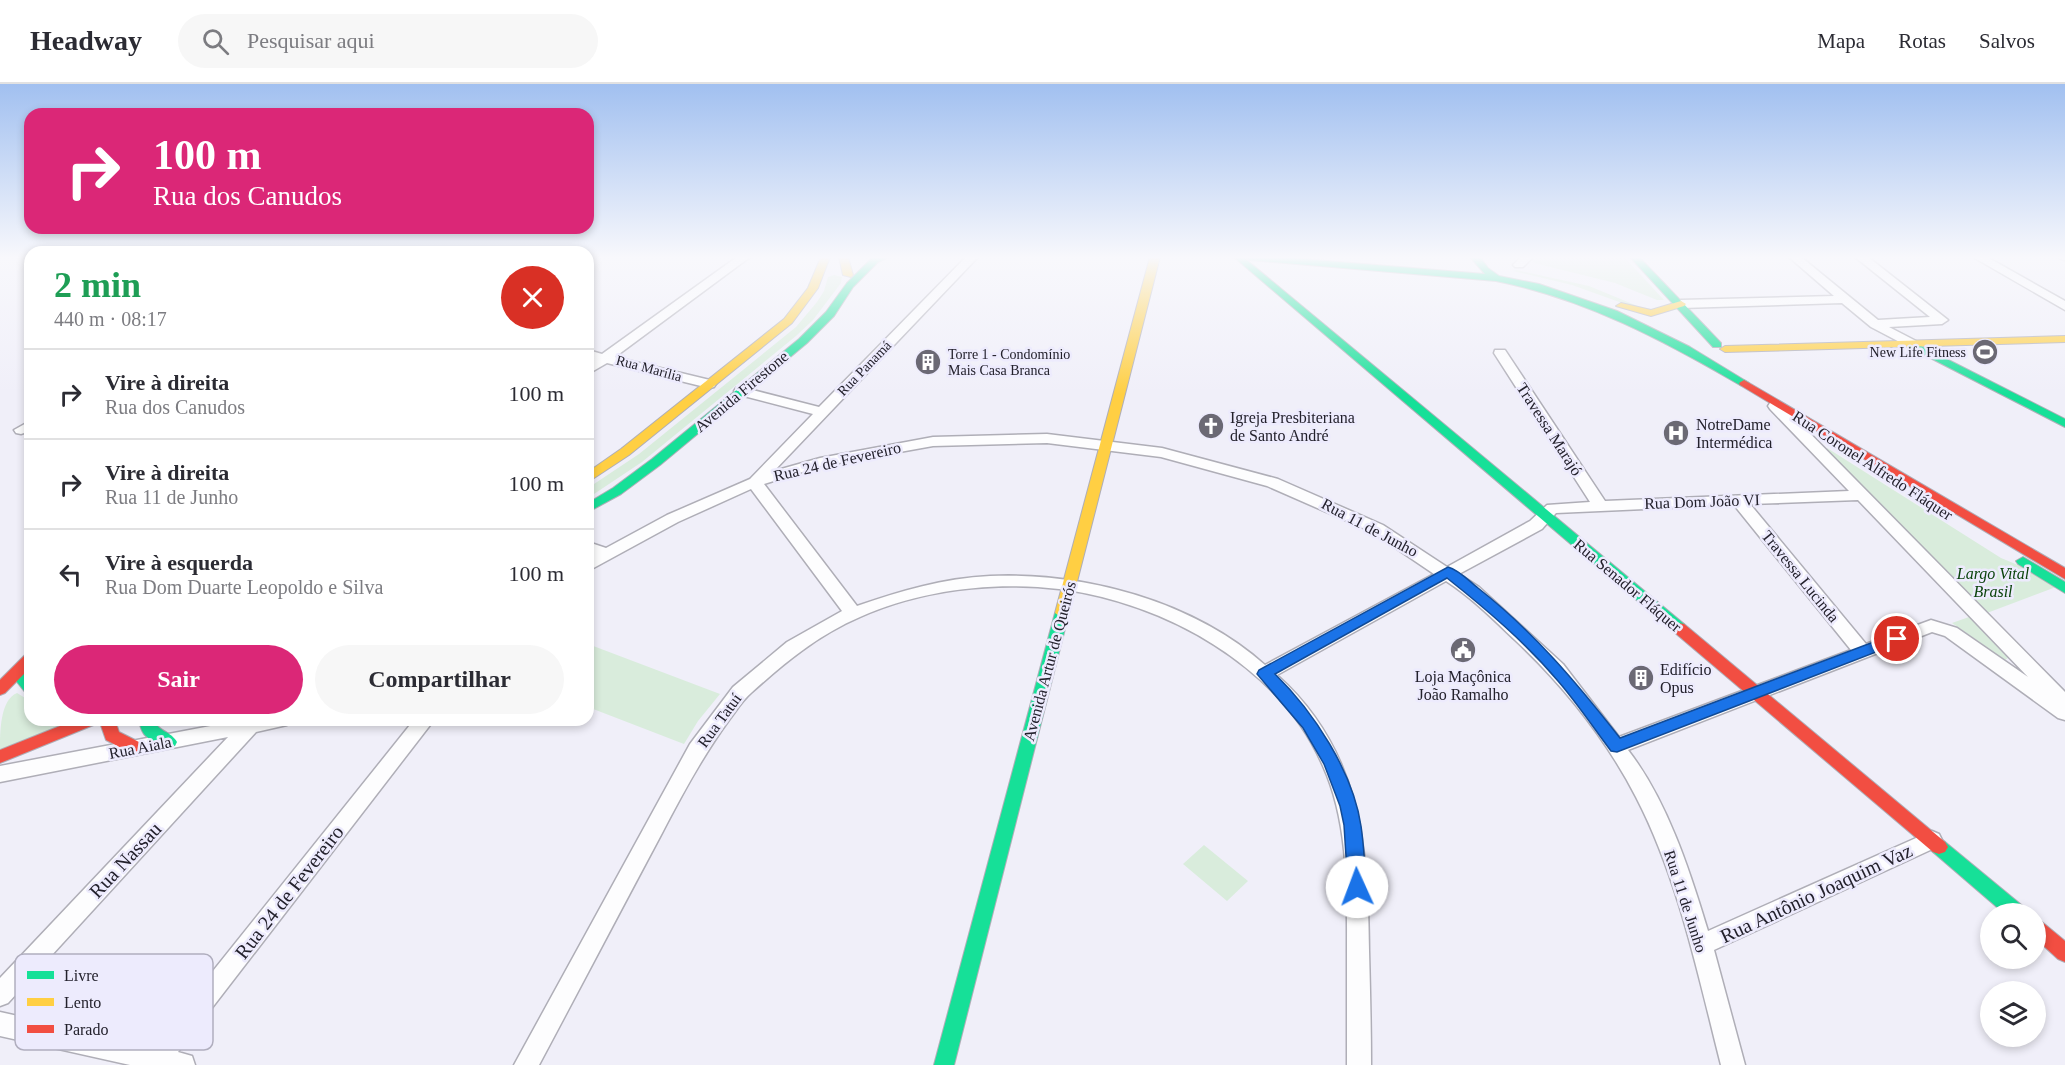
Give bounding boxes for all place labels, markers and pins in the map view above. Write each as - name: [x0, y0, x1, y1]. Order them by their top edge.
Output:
- sports icon: New Life Fitness: [1970, 337, 2000, 367]
- place label: New Life Fitness: [1870, 345, 1966, 360]
- building icon: Torre 1 - Condomínio Mais Casa Branca: [913, 347, 943, 377]
- place label: Torre 1 - Condomínio Mais Casa Branca: [948, 347, 1070, 378]
- place label: Igreja Presbiteriana de Santo André: [1230, 409, 1355, 444]
- church icon: Igreja Presbiteriana de Santo André: [1196, 411, 1226, 441]
- place label: NotreDame Intermédica: [1696, 416, 1772, 451]
- hospital icon: NotreDame Intermédica: [1661, 418, 1691, 448]
- pin: [1871, 613, 1922, 664]
- public building icon: Loja Maçônica João Ramalho: [1448, 635, 1478, 665]
- place label: Edifício Opus: [1660, 661, 1712, 697]
- building icon: Edifício Opus: [1626, 663, 1656, 693]
- place label: Loja Maçônica João Ramalho: [1415, 668, 1511, 703]

